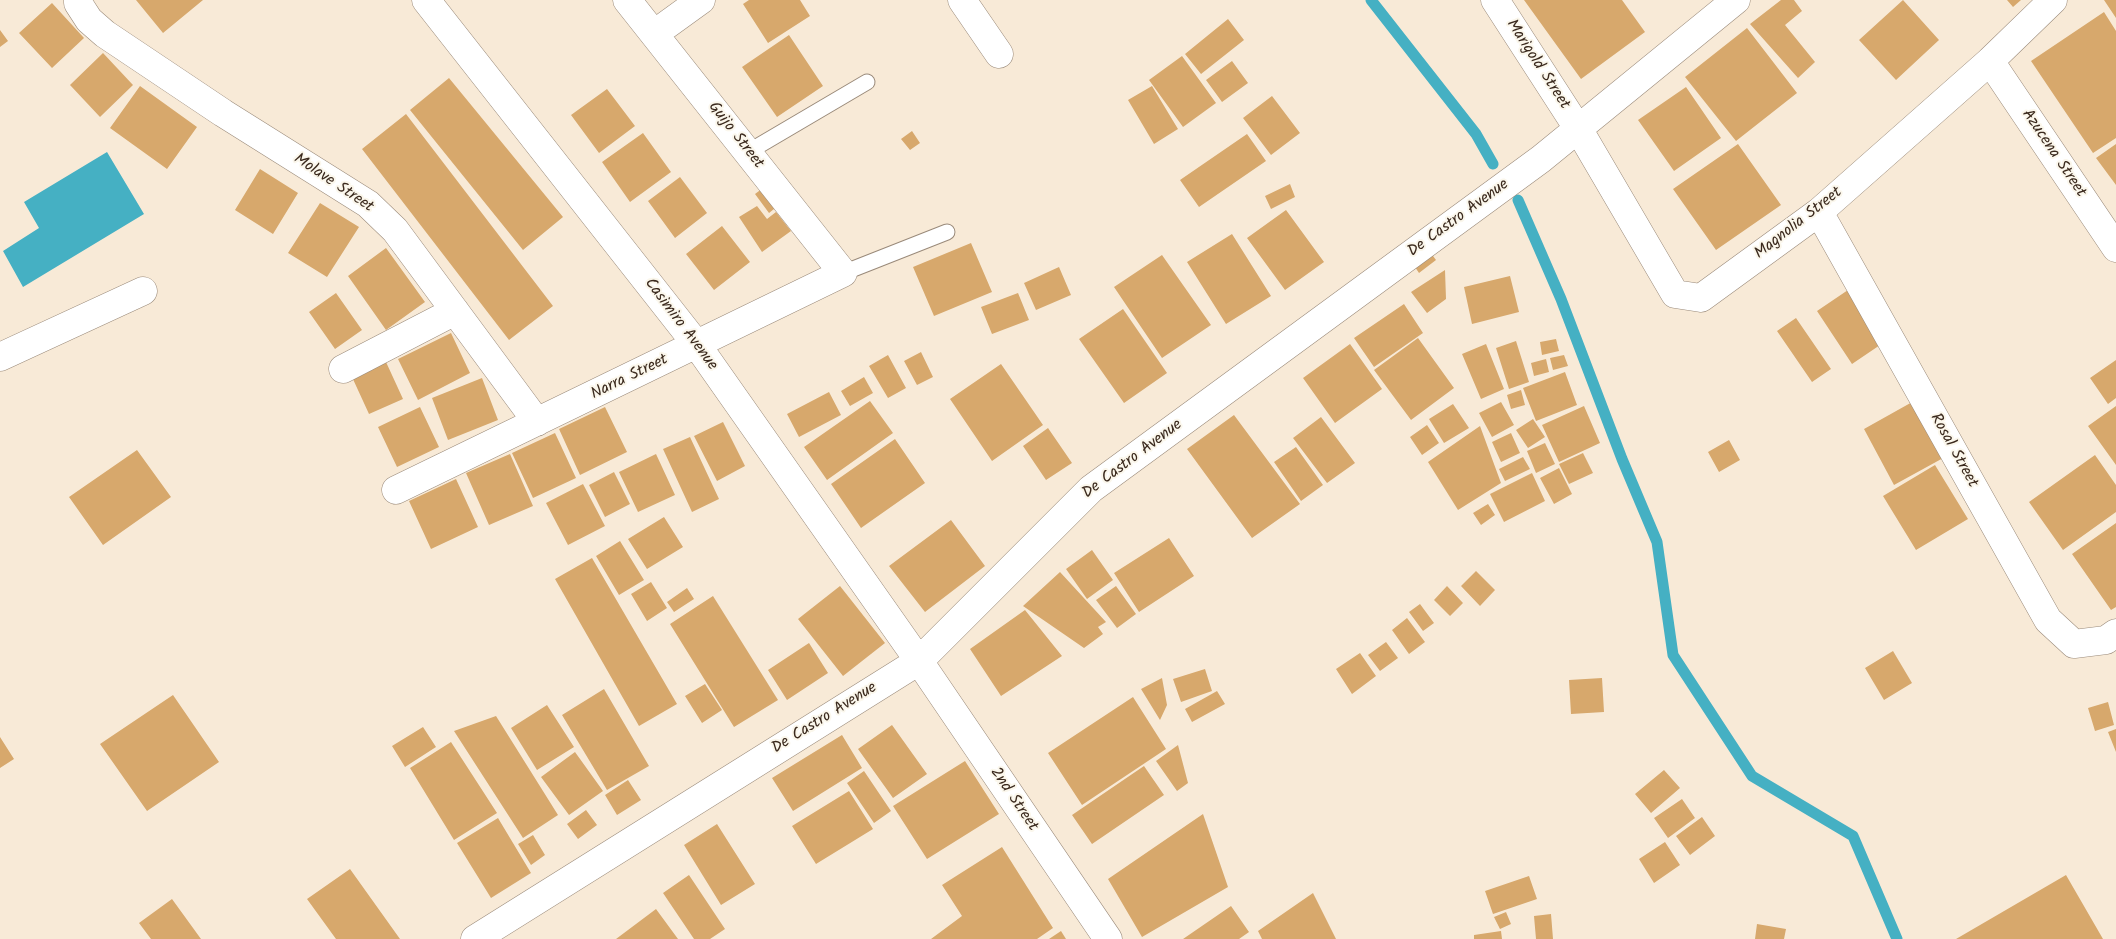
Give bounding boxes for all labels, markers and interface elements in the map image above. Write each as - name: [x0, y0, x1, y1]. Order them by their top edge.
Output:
- street label: Marigold Street: [1501, 17, 1573, 113]
- street label: Guijo Street: [703, 99, 767, 173]
- street label: Azucena Street: [2017, 106, 2089, 202]
- street label: Molave Street: [289, 150, 377, 218]
- street label: De Castro Avenue: [1405, 176, 1513, 262]
- street label: Magnolia Street: [1751, 184, 1847, 264]
- street label: Casimiro Avenue: [639, 275, 721, 375]
- street label: Narra Street: [588, 351, 672, 405]
- street label: Rosal Street: [1925, 411, 1981, 491]
- street label: De Castro Avenue: [1079, 416, 1187, 504]
- street label: De Castro Avenue: [769, 679, 881, 759]
- street label: 2nd Street: [985, 764, 1041, 836]

